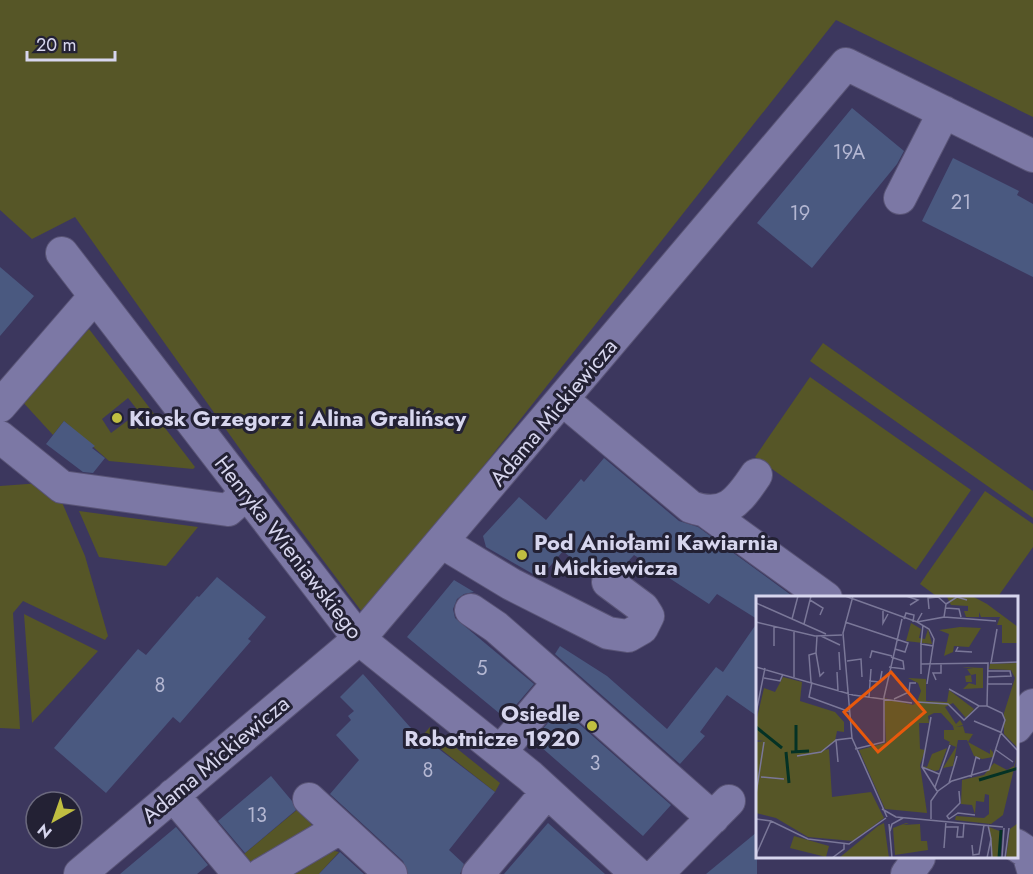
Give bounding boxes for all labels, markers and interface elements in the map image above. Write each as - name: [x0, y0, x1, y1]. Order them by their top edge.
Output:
- scale bar: [27, 24, 116, 62]
- text: 20 m: [36, 32, 76, 58]
- house number: 19A: [833, 138, 866, 167]
- house number: 21: [951, 188, 971, 217]
- house number: 19: [790, 199, 810, 228]
- street label: Adama Mickiewicza: [481, 331, 625, 493]
- place label: Kiosk Grzegorz i Alina Gralińscy: [129, 402, 467, 434]
- marker: Kiosk Grzegorz i Alina Gralińscy: [110, 411, 124, 425]
- street label: Henryka Wieniawskiego: [207, 448, 371, 646]
- place label: Pod Aniołami Kawiarnia u Mickiewicza: [534, 526, 778, 583]
- marker: Pod Aniołami Kawiarnia u Mickiewicza: [515, 548, 529, 562]
- inset map: [756, 596, 1018, 859]
- house number: 5: [476, 654, 488, 683]
- house number: 8: [155, 671, 165, 700]
- street label: Adama Mickiewicza: [134, 687, 296, 831]
- place label: Osiedle Robotnicze 1920: [404, 697, 580, 754]
- marker: Osiedle Robotnicze 1920: [585, 719, 599, 733]
- house number: 3: [590, 749, 601, 778]
- house number: 8: [423, 756, 433, 785]
- north arrow: [24, 790, 84, 850]
- house number: 13: [247, 801, 267, 830]
- text: N: [32, 818, 57, 844]

